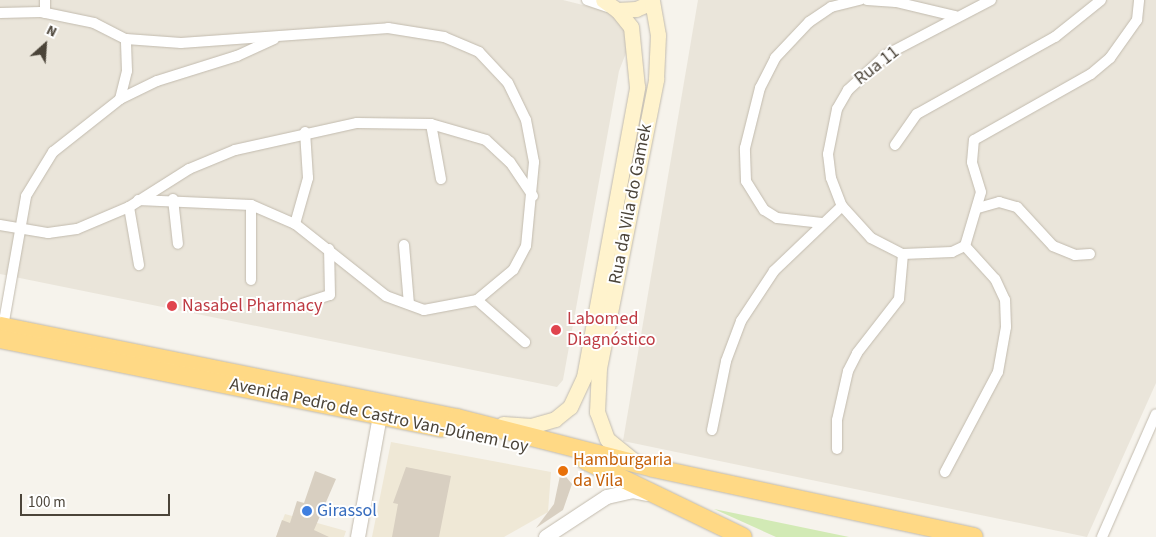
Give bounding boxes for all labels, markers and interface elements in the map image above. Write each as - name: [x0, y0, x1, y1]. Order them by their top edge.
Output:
- north arrow: [20, 20, 70, 70]
- text: N: [43, 20, 60, 43]
- street label: Rua 11: [850, 42, 904, 90]
- street label: Rua da Vila do Gamek: [605, 122, 657, 286]
- place label: Nasabel Pharmacy: [182, 295, 322, 317]
- marker: Nasabel Pharmacy: [166, 300, 178, 312]
- place label: Labomed Diagnóstico: [567, 309, 655, 352]
- marker: Labomed Diagnóstico: [549, 323, 563, 337]
- street label: Avenida Pedro de Castro Van-Dúnem Loy: [228, 374, 530, 458]
- place label: Hamburgaria da Vila: [573, 450, 672, 492]
- marker: Hamburgaria da Vila: [557, 465, 569, 477]
- scale bar: [22, 484, 172, 516]
- text: 100 m: [28, 492, 66, 513]
- place label: Girassol: [317, 500, 377, 522]
- marker: Girassol: [301, 505, 313, 517]

